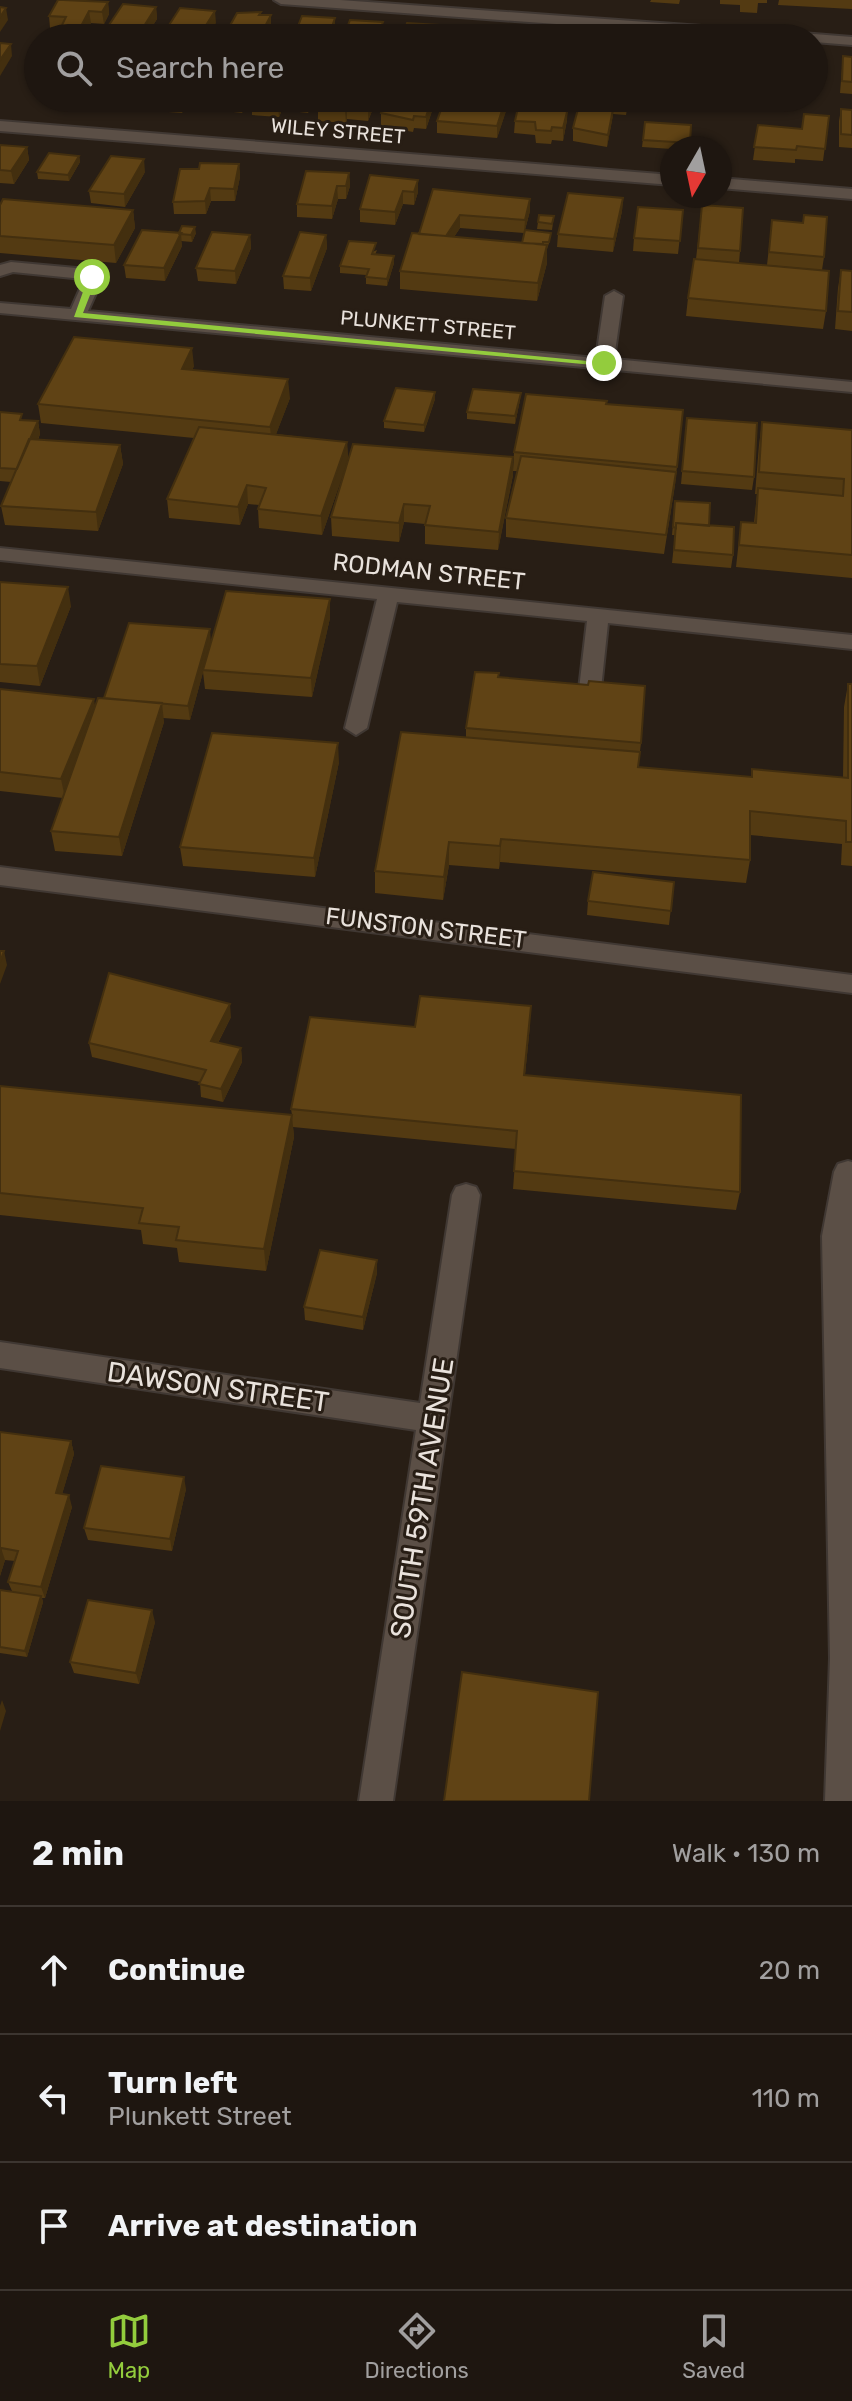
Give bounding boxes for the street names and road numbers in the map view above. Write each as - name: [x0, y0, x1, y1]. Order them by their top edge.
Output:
- street label: WILEY STREET: [270, 113, 407, 149]
- street label: PLUNKETT STREET: [339, 305, 517, 345]
- street label: RODMAN STREET: [331, 548, 527, 596]
- street label: FUNSTON STREET: [324, 902, 528, 954]
- street label: DAWSON STREET: [105, 1355, 331, 1419]
- street label: SOUTH 59TH AVENUE: [384, 1355, 460, 1641]

